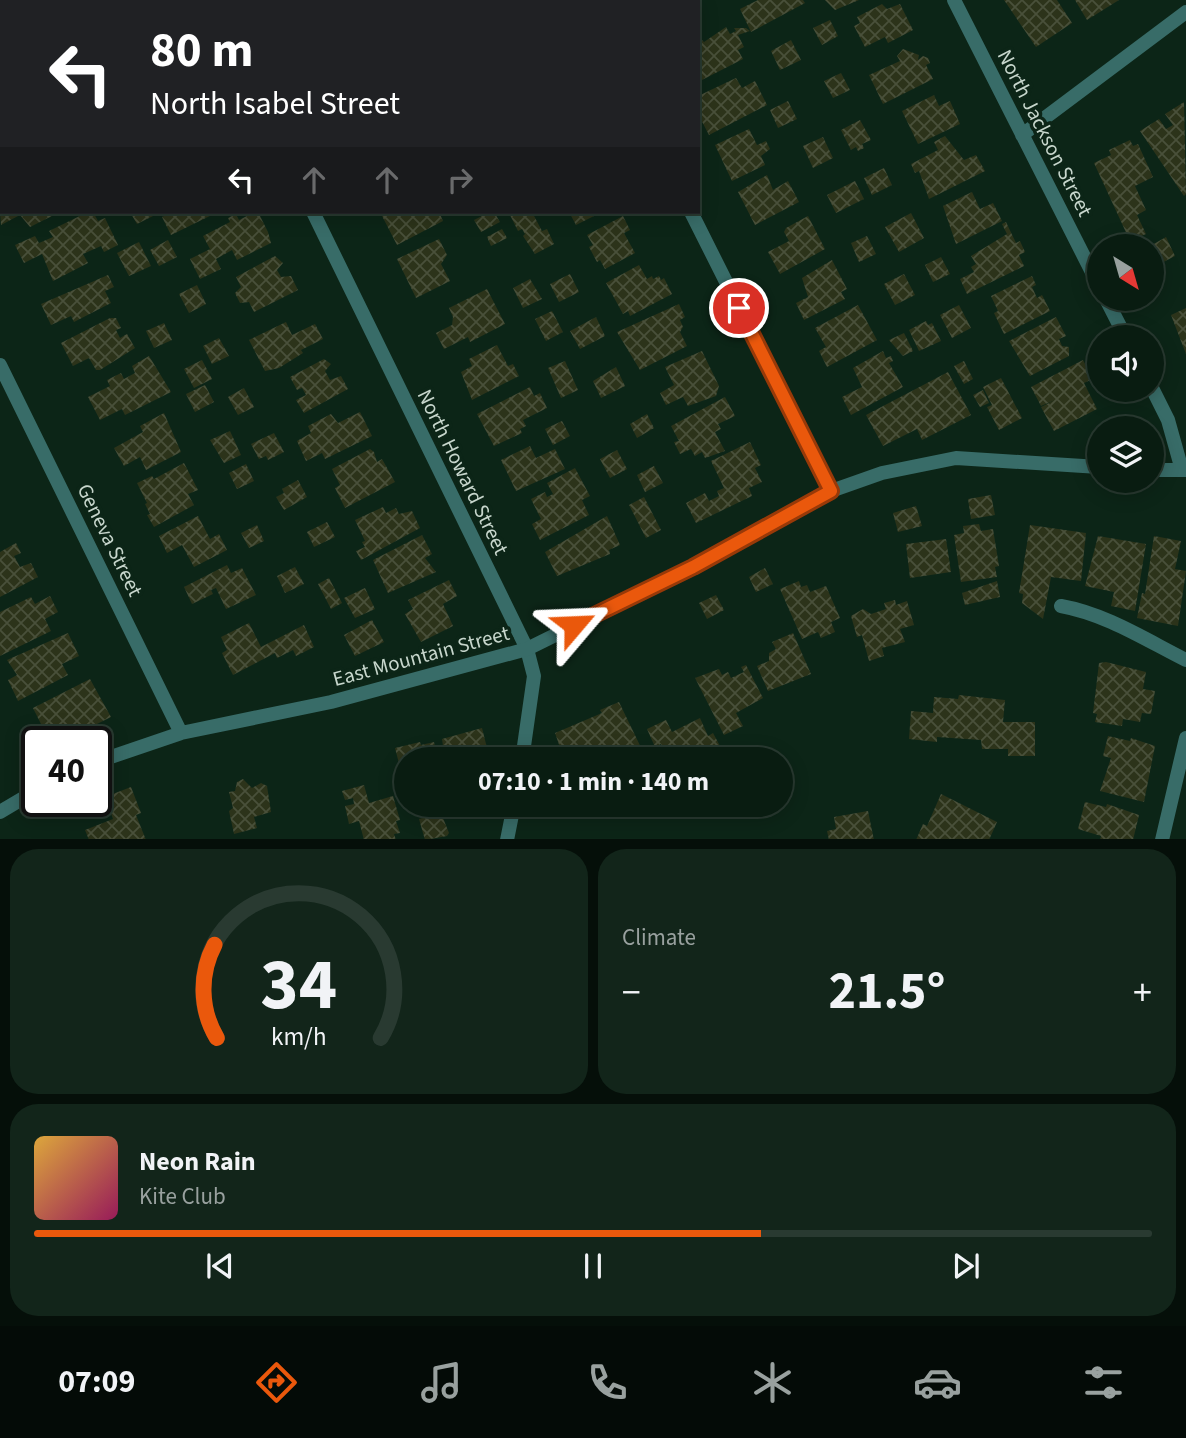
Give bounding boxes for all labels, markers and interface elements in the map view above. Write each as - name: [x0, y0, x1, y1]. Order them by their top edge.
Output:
- text: 80 m: [150, 16, 254, 86]
- icon: left: [35, 28, 126, 119]
- street label: North Jackson Street: [990, 44, 1100, 222]
- text: North Isabel Street: [150, 81, 400, 127]
- icon: left: [222, 161, 260, 199]
- icon: ahead: [295, 161, 333, 199]
- icon: ahead: [368, 161, 406, 199]
- icon: right: [441, 161, 479, 199]
- north arrow: [1087, 234, 1164, 312]
- map controls: [1087, 234, 1164, 493]
- pin: [709, 278, 769, 338]
- icon: arrive: [720, 289, 758, 327]
- button: sound: [1087, 325, 1164, 402]
- street label: North Howard Street: [410, 384, 516, 560]
- button: layers: [1087, 416, 1164, 493]
- street label: Geneva Street: [70, 479, 150, 601]
- position arrow: [537, 588, 611, 662]
- street label: East Mountain Street: [329, 618, 513, 694]
- speed limit sign: 40: [21, 726, 112, 817]
- text: 07:10 · 1 min · 140 m: [478, 763, 709, 800]
- text: Climate: [622, 921, 696, 954]
- text: 34: [261, 933, 337, 1037]
- text: 21.5°: [829, 955, 945, 1029]
- text: −: [622, 966, 641, 1020]
- text: +: [1133, 966, 1152, 1020]
- text: km/h: [271, 1018, 327, 1054]
- text: Neon Rain: [139, 1143, 256, 1180]
- text: Kite Club: [139, 1180, 226, 1213]
- icon: previous: [201, 1247, 239, 1285]
- icon: pause: [574, 1247, 612, 1285]
- icon: next: [947, 1247, 985, 1285]
- icon: directions: [252, 1358, 301, 1407]
- icon: music: [417, 1358, 466, 1407]
- icon: phone: [583, 1358, 632, 1407]
- icon: climate: [748, 1358, 797, 1407]
- icon: car: [913, 1358, 962, 1407]
- icon: filters: [1079, 1358, 1128, 1407]
- text: 07:09: [58, 1359, 135, 1405]

